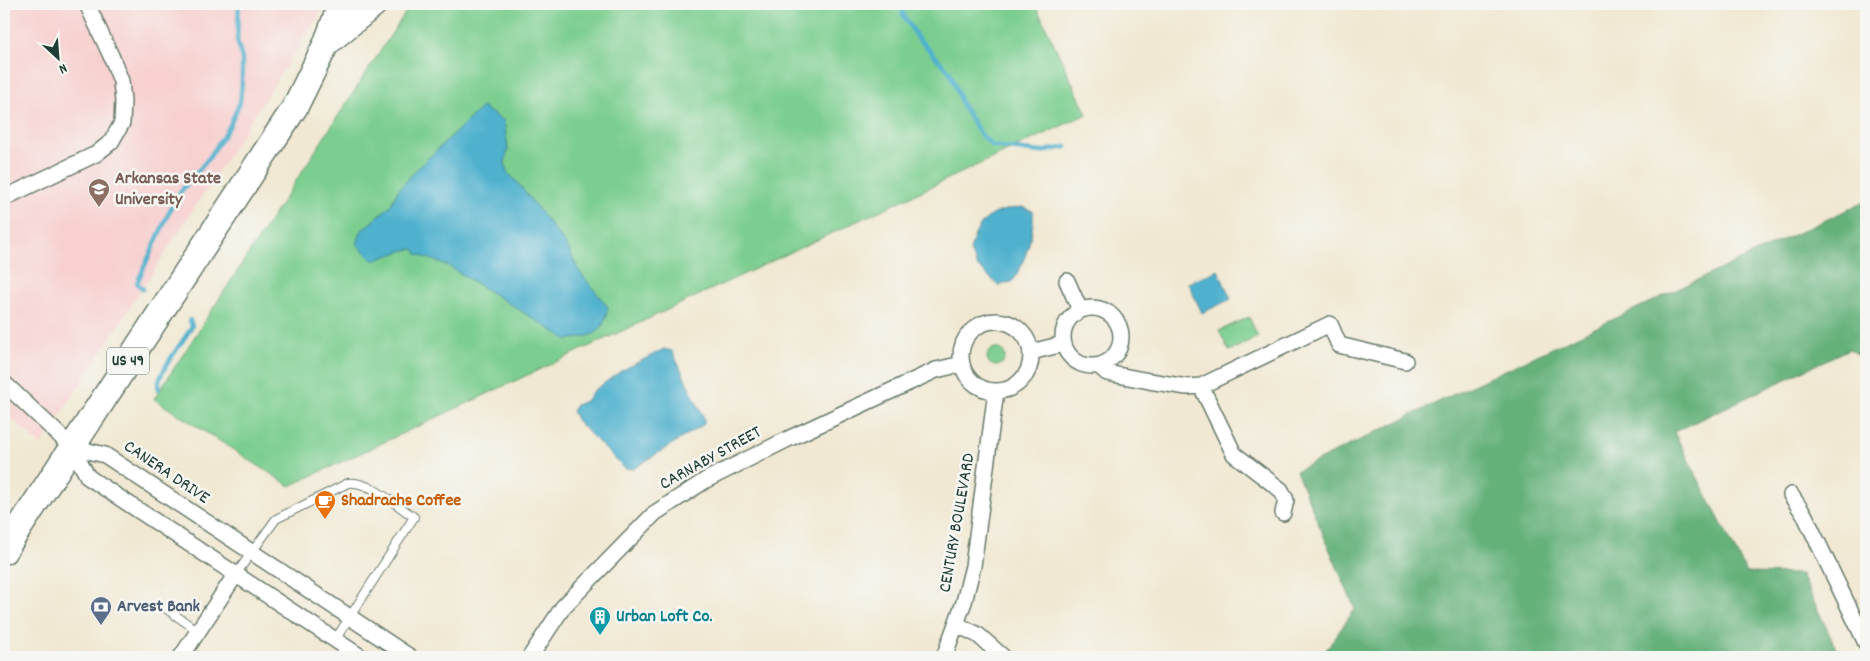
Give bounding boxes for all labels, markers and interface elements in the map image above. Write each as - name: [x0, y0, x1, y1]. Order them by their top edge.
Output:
- north arrow: [32, 32, 82, 82]
- text: N: [55, 57, 70, 78]
- place label: Arkansas State University: [115, 167, 221, 213]
- school or university icon: Arkansas State University: [87, 177, 111, 208]
- road number: US 49: [107, 348, 149, 374]
- street label: CARNABY STREET: [656, 421, 766, 497]
- street label: CANERA DRIVE: [118, 435, 214, 511]
- street label: CENTURY BOULEVARD: [933, 451, 983, 595]
- cafe icon: Shadrachs Coffee: [313, 489, 337, 520]
- place label: Shadrachs Coffee: [341, 489, 461, 514]
- bank icon: Arvest Bank: [89, 595, 113, 626]
- place label: Arvest Bank: [117, 595, 201, 620]
- building icon: Urban Loft Co.: [588, 605, 612, 636]
- place label: Urban Loft Co.: [616, 605, 712, 630]

